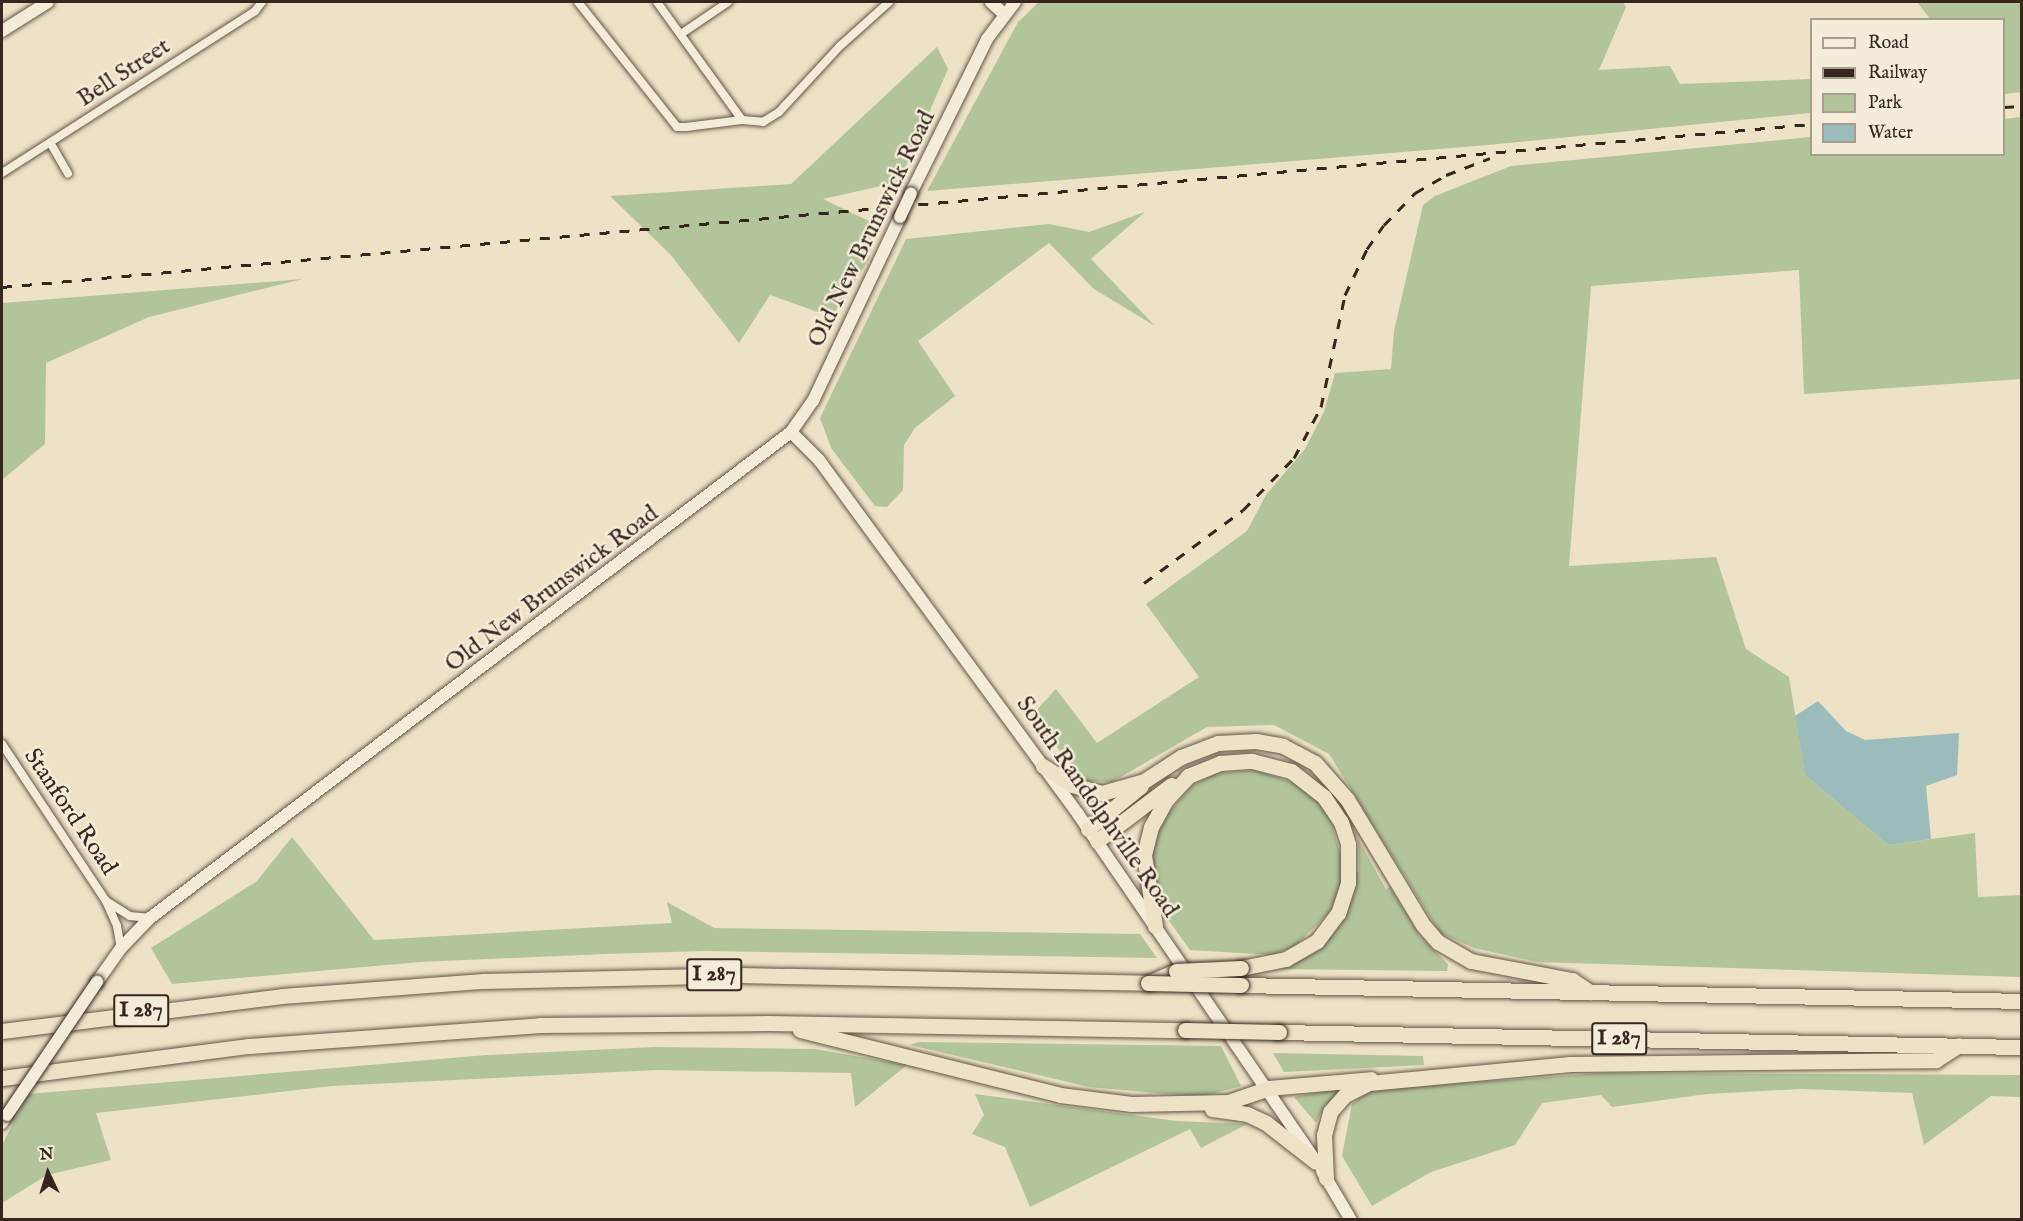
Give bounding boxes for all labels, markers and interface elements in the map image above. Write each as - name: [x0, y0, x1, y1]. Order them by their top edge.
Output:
- legend: [1810, 18, 2005, 156]
- street label: Bell Street: [72, 32, 176, 114]
- text: Road: [1868, 32, 1909, 55]
- text: Railway: [1868, 62, 1927, 85]
- text: Park: [1868, 92, 1902, 115]
- street label: Old New Brunswick Road: [802, 106, 942, 352]
- text: Water: [1868, 122, 1913, 145]
- street label: Old New Brunswick Road: [440, 499, 664, 679]
- street label: South Randolphville Road: [1010, 691, 1184, 923]
- street label: Stanford Road: [17, 743, 123, 881]
- road number: I 287: [686, 956, 742, 994]
- road number: I 287: [112, 992, 170, 1030]
- road number: I 287: [1590, 1020, 1648, 1058]
- north arrow: [18, 1143, 78, 1203]
- text: N: [39, 1145, 54, 1166]

